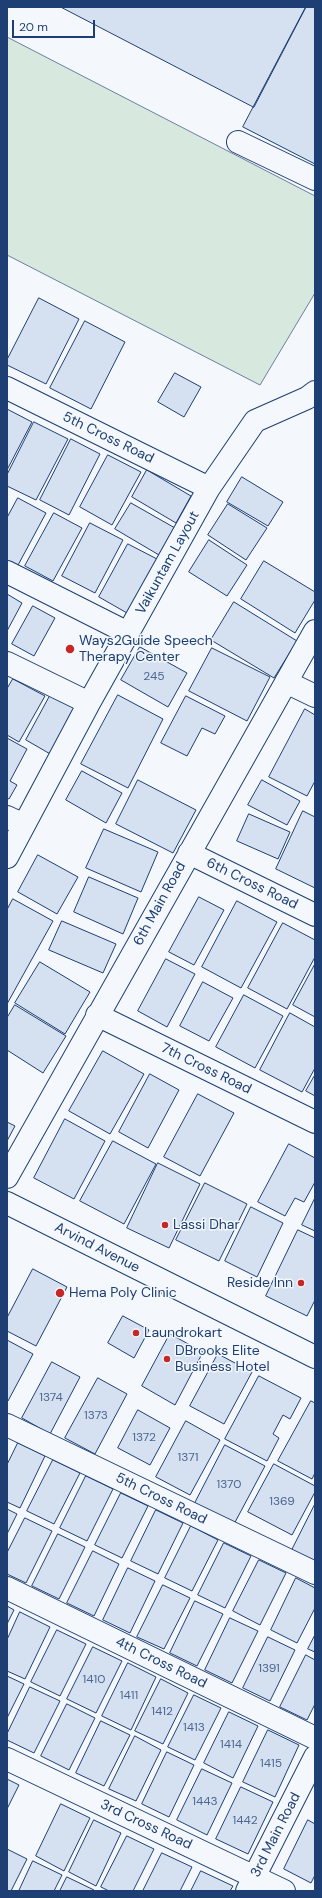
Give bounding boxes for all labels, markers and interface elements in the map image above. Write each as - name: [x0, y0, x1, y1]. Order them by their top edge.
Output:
- scale bar: [14, 12, 97, 38]
- text: 20 m: [19, 19, 48, 35]
- street label: 5th Cross Road: [60, 409, 156, 467]
- street label: Vaikuntam Layout: [133, 508, 203, 618]
- place label: Ways2Guide Speech Therapy Center: [79, 633, 213, 666]
- marker: Ways2Guide Speech Therapy Center: [64, 643, 76, 655]
- house number: 245: [143, 670, 165, 684]
- street label: 6th Cross Road: [204, 855, 300, 913]
- street label: 6th Main Road: [130, 859, 190, 949]
- street label: 7th Cross Road: [158, 1040, 254, 1098]
- place label: Lassi Dhar: [173, 1217, 240, 1233]
- street label: Arvind Avenue: [52, 1219, 142, 1277]
- marker: Lassi Dhar: [160, 1220, 170, 1230]
- place label: Reside Inn: [227, 1275, 293, 1291]
- marker: Reside Inn: [296, 1278, 306, 1288]
- place label: Hema Poly Clinic: [69, 1285, 177, 1301]
- marker: Hema Poly Clinic: [54, 1287, 66, 1299]
- place label: Laundrokart: [144, 1325, 222, 1341]
- marker: Laundrokart: [131, 1328, 141, 1338]
- place label: DBrooks Elite Business Hotel: [175, 1343, 270, 1376]
- marker: DBrooks Elite Business Hotel: [162, 1354, 172, 1364]
- house number: 1374: [39, 1391, 63, 1405]
- house number: 1373: [84, 1409, 108, 1423]
- house number: 1372: [132, 1431, 156, 1445]
- house number: 1371: [178, 1451, 198, 1465]
- street label: 5th Cross Road: [113, 1470, 209, 1528]
- house number: 1370: [216, 1478, 242, 1492]
- house number: 1369: [269, 1495, 295, 1509]
- street label: 4th Cross Road: [113, 1634, 209, 1692]
- house number: 1391: [258, 1662, 280, 1676]
- house number: 1410: [83, 1673, 105, 1687]
- house number: 1411: [120, 1689, 138, 1703]
- house number: 1412: [151, 1705, 173, 1719]
- house number: 1413: [183, 1721, 205, 1735]
- house number: 1414: [220, 1738, 242, 1752]
- house number: 1415: [260, 1757, 282, 1771]
- street label: 3rd Main Road: [247, 1790, 305, 1880]
- house number: 1443: [192, 1795, 218, 1809]
- street label: 3rd Cross Road: [97, 1796, 195, 1854]
- house number: 1442: [232, 1814, 258, 1828]

